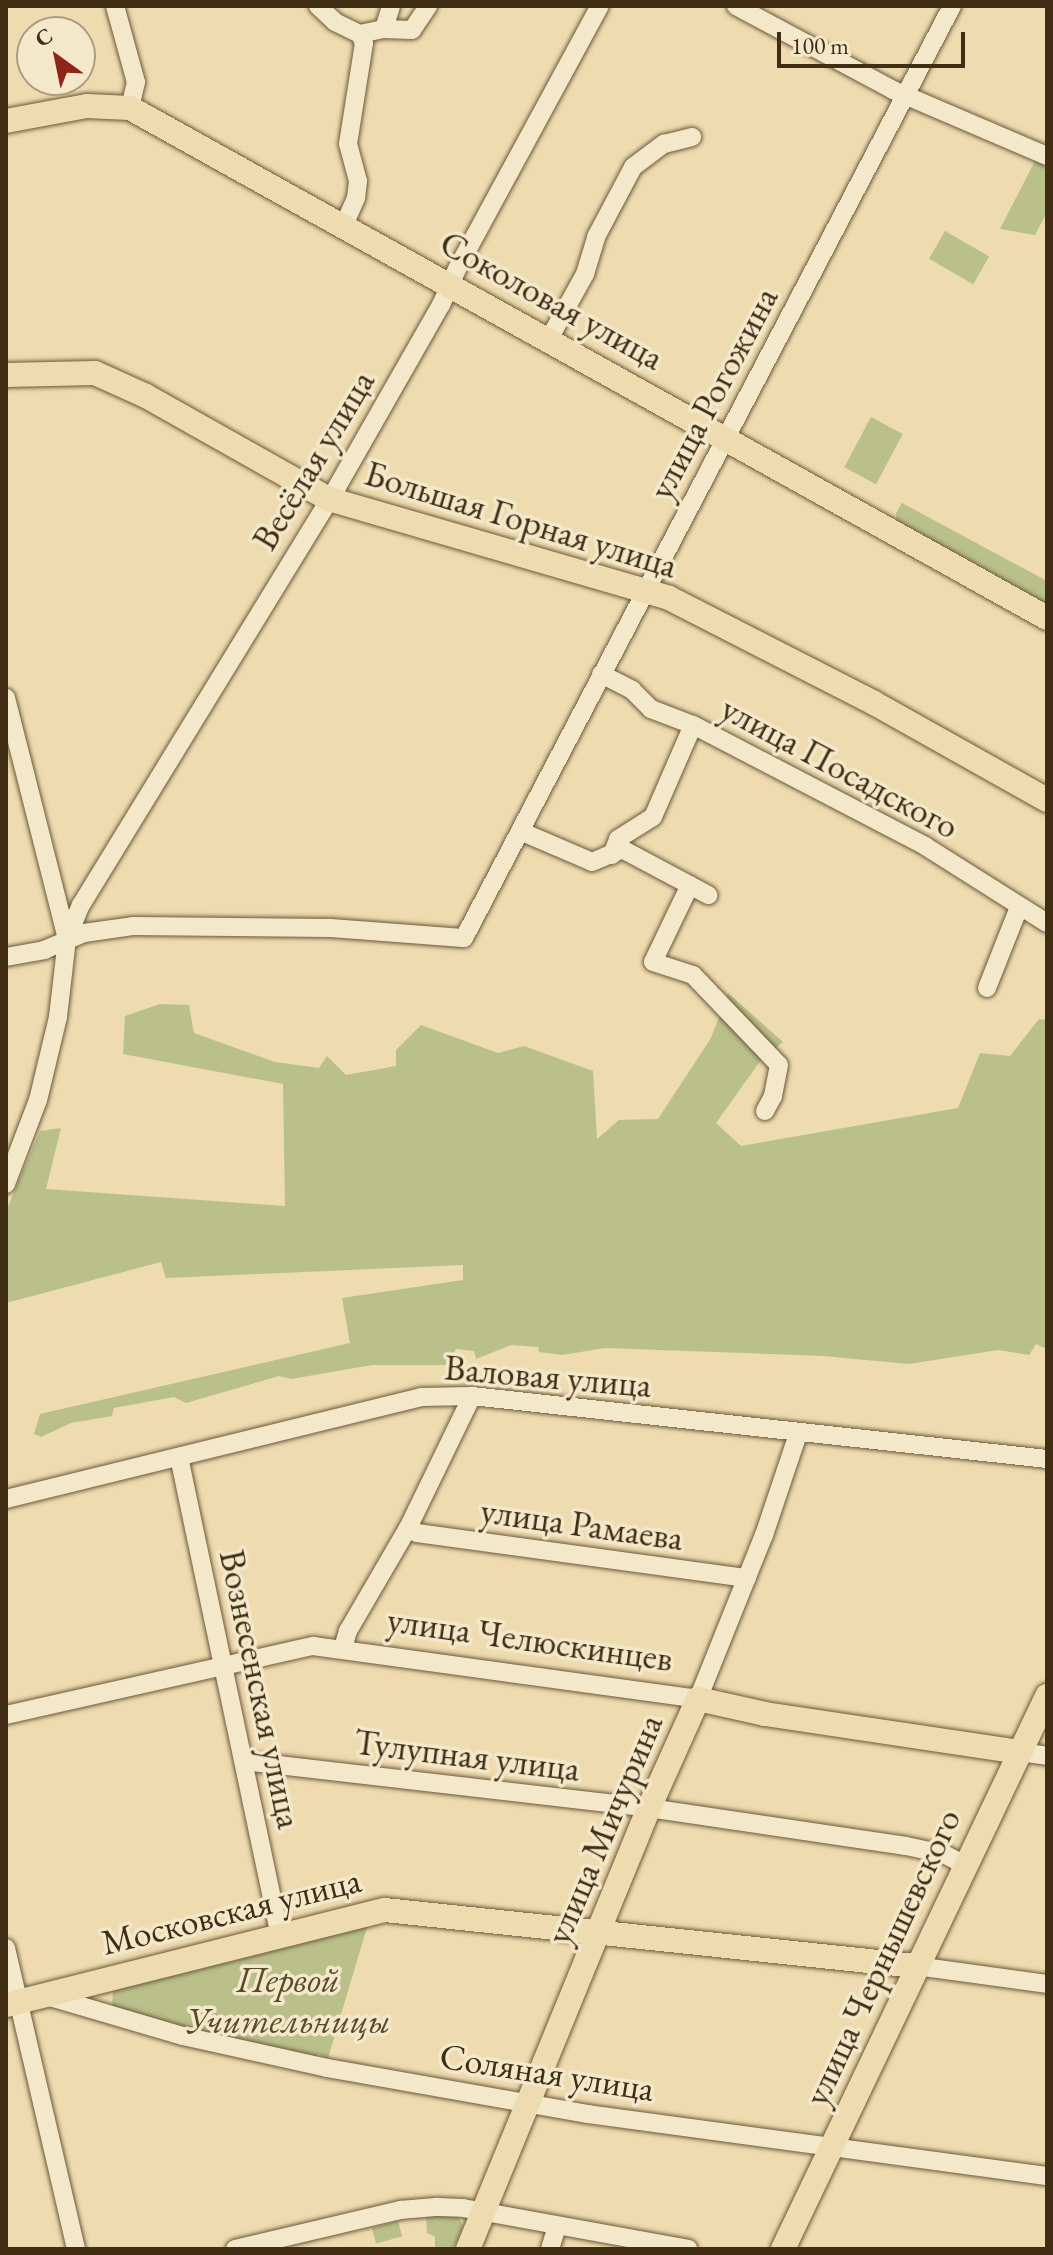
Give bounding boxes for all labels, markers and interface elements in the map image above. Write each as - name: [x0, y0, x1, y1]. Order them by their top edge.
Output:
- north arrow: [16, 16, 96, 96]
- scale bar: [781, 16, 969, 66]
- text: С: [29, 21, 58, 54]
- text: 100 m: [791, 30, 849, 61]
- street label: Соколовая улица: [433, 221, 671, 379]
- street label: улица Рогожина: [639, 279, 787, 507]
- street label: Весёлая улица: [243, 362, 383, 558]
- street label: Большая Горная улица: [360, 451, 682, 587]
- street label: улица Посадского: [714, 686, 966, 848]
- street label: Валовая улица: [443, 1345, 653, 1407]
- street label: улица Рамаева: [478, 1488, 686, 1560]
- street label: Вознесенская улица: [210, 1546, 312, 1832]
- street label: улица Челюскинцев: [385, 1598, 675, 1680]
- street label: улица Мичурина: [536, 1708, 672, 1950]
- street label: Тулупная улица: [352, 1720, 582, 1790]
- street label: улица Чернышевского: [794, 1802, 970, 2112]
- street label: Московская улица: [97, 1858, 365, 1964]
- park label: Первой Учительницы: [186, 1957, 390, 2042]
- street label: Соляная улица: [437, 2034, 657, 2110]

